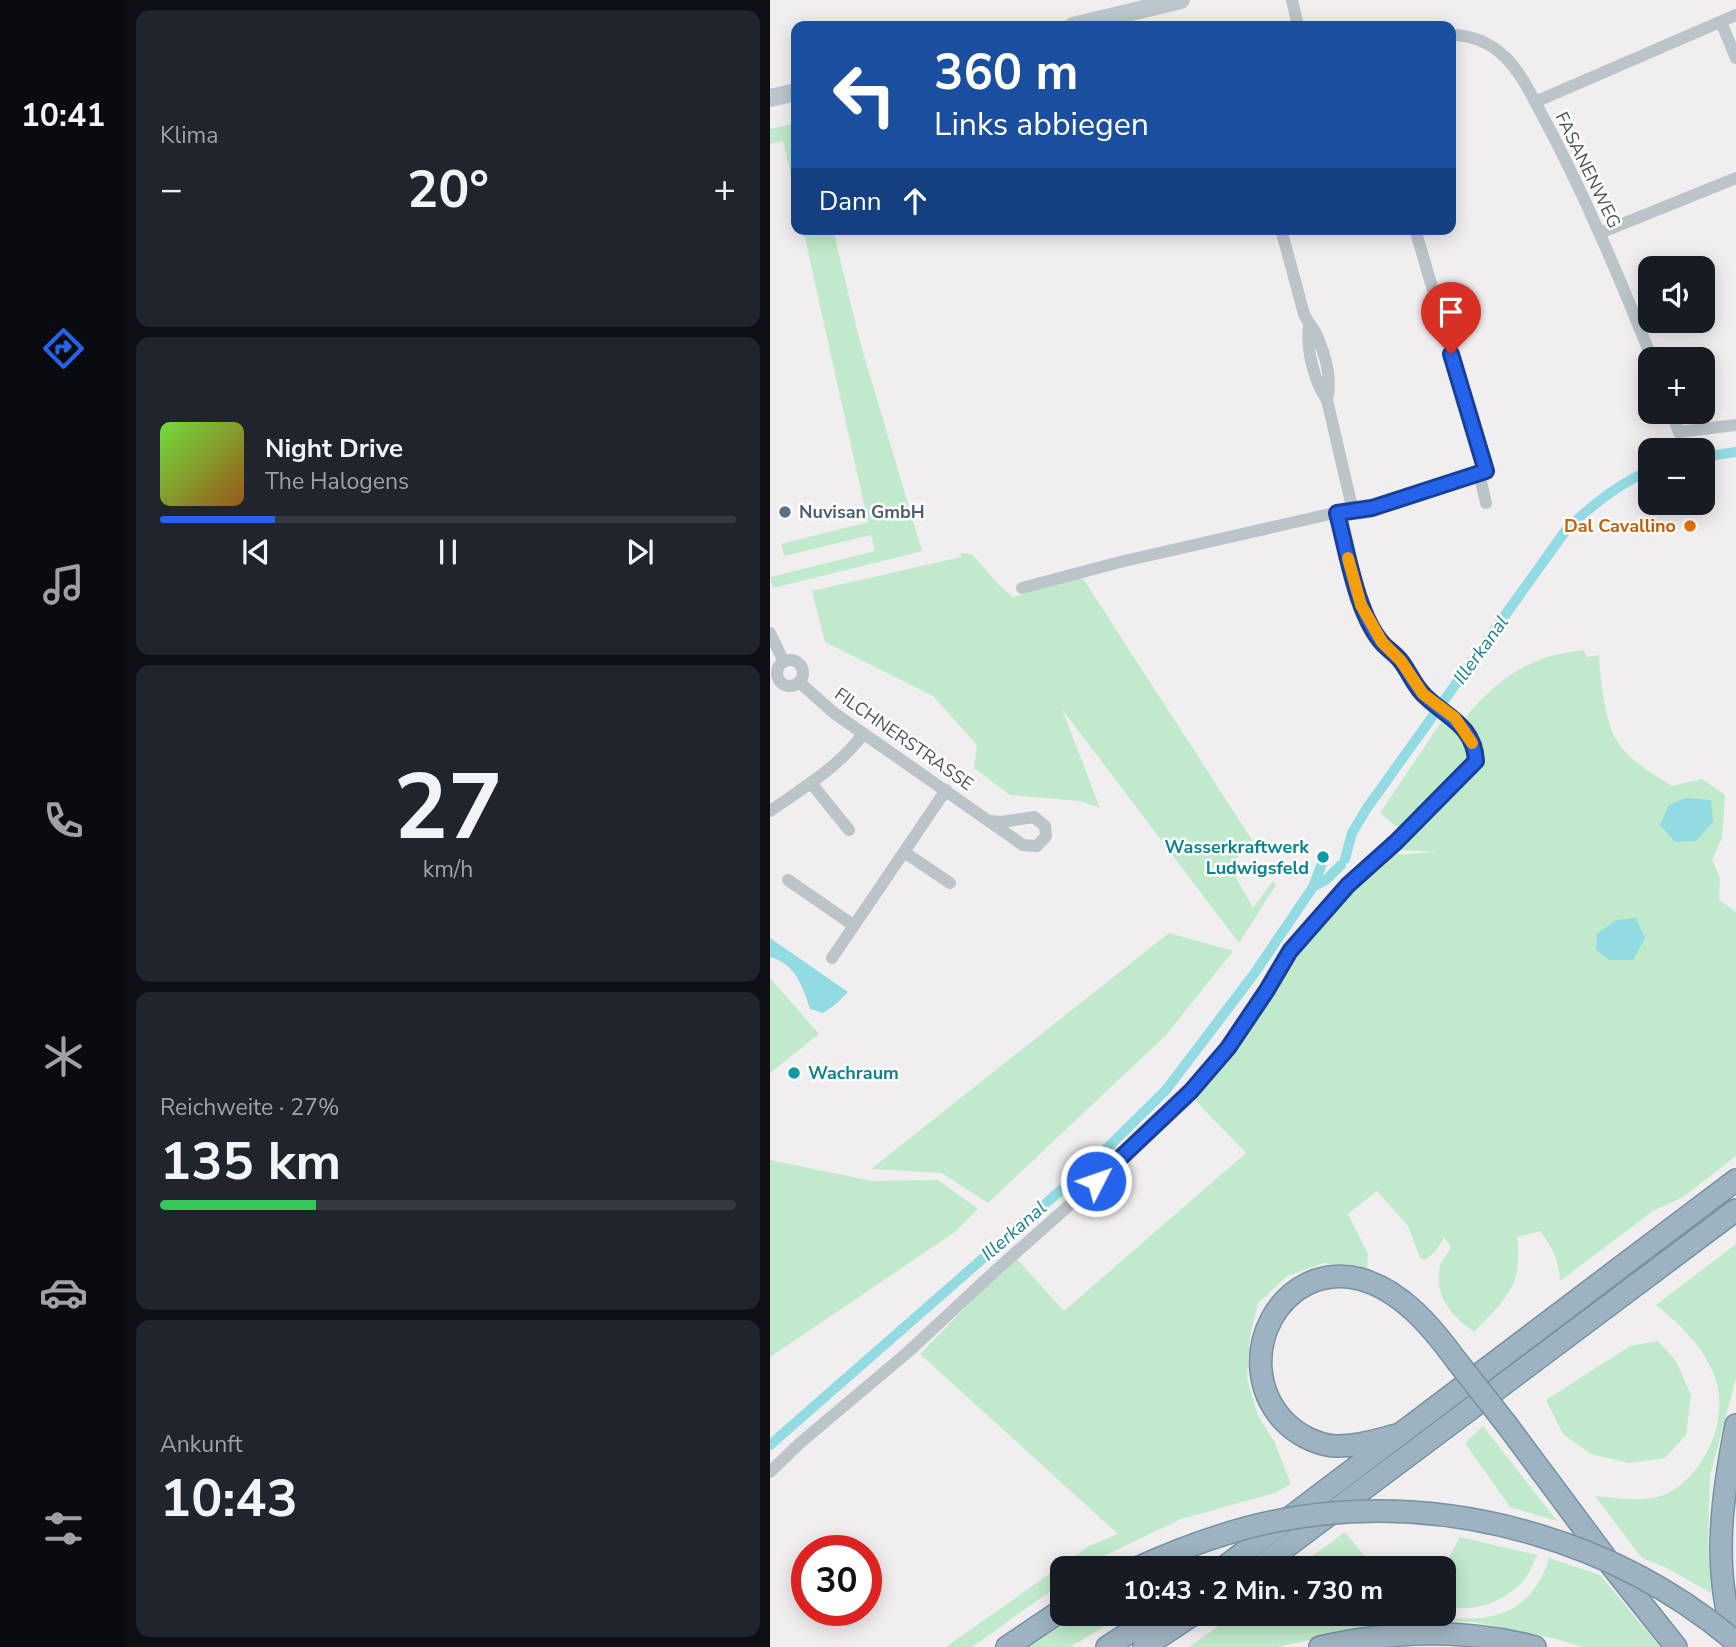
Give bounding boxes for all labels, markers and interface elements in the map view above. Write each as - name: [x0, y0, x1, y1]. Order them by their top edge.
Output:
- text: 360 m: [934, 39, 1078, 106]
- icon: left: [819, 49, 910, 140]
- text: 10:41: [21, 94, 105, 137]
- text: Links abbiegen: [934, 103, 1149, 146]
- street label: FASANENWEG: [1549, 108, 1627, 232]
- text: Klima: [160, 120, 218, 151]
- text: 20°: [407, 154, 489, 225]
- text: −: [160, 164, 183, 215]
- text: +: [713, 164, 736, 215]
- icon: ahead: [896, 182, 934, 220]
- text: Dann: [819, 184, 882, 219]
- map controls: [1638, 256, 1715, 515]
- button: sound: [1638, 256, 1715, 333]
- pin: [1421, 282, 1481, 354]
- icon: arrive: [1432, 293, 1470, 331]
- icon: directions: [39, 324, 88, 373]
- button: +: [1638, 347, 1715, 424]
- text: Night Drive: [265, 431, 403, 466]
- button: −: [1638, 438, 1715, 515]
- text: The Halogens: [265, 466, 409, 497]
- place label: Nuvisan GmbH: [799, 500, 925, 524]
- marker: Nuvisan GmbH: [777, 504, 793, 520]
- place label: Dal Cavallino: [1564, 514, 1676, 538]
- marker: Dal Cavallino: [1682, 518, 1698, 534]
- icon: previous: [237, 533, 275, 571]
- icon: pause: [429, 533, 467, 571]
- icon: next: [621, 533, 659, 571]
- icon: music: [39, 560, 88, 609]
- water label: Illerkanal: [1447, 610, 1515, 690]
- street label: FILCHNERSTRASSE: [830, 682, 978, 796]
- text: 27: [393, 746, 503, 870]
- icon: phone: [39, 796, 88, 845]
- place label: Wasserkraftwerk Ludwigsfeld: [1165, 835, 1309, 880]
- marker: Wasserkraftwerk Ludwigsfeld: [1315, 849, 1331, 865]
- text: km/h: [423, 854, 473, 885]
- icon: climate: [39, 1032, 88, 1081]
- place label: Wachraum: [808, 1061, 899, 1085]
- marker: Wachraum: [786, 1065, 802, 1081]
- text: Reichweite · 27%: [160, 1092, 339, 1123]
- text: 135 km: [160, 1126, 341, 1197]
- position arrow: [1059, 1144, 1133, 1218]
- water label: Illerkanal: [976, 1195, 1052, 1267]
- icon: car: [39, 1268, 88, 1317]
- text: Ankunft: [160, 1429, 242, 1460]
- text: 10:43: [160, 1463, 298, 1534]
- icon: filters: [39, 1504, 88, 1553]
- speed limit sign: 30: [791, 1535, 882, 1626]
- text: 10:43 · 2 Min. · 730 m: [1123, 1573, 1383, 1608]

